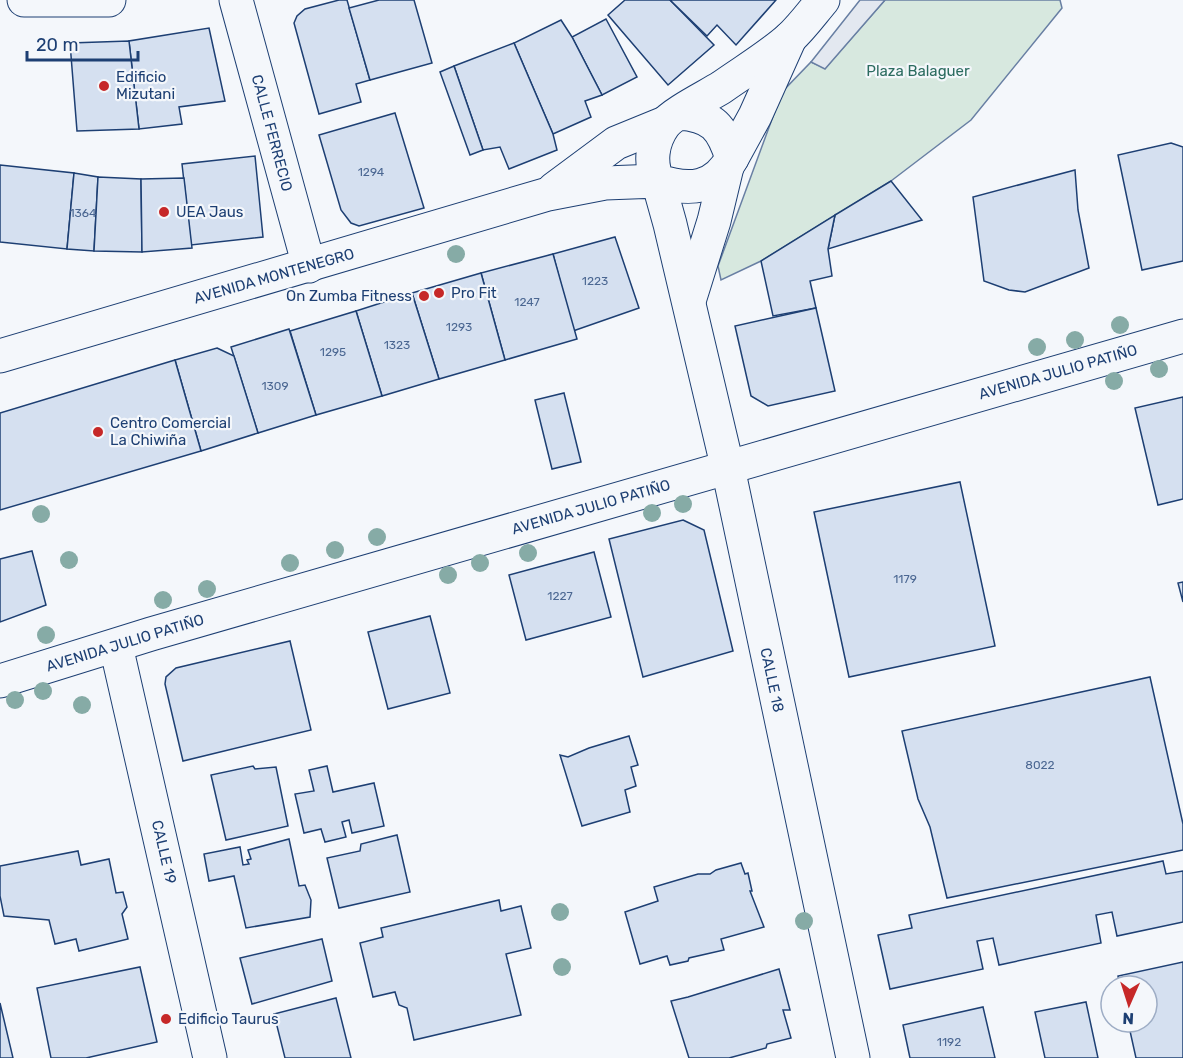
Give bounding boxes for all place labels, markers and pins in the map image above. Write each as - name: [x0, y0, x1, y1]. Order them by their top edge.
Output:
- place label: Edificio Mizutani: [116, 68, 175, 103]
- marker: Edificio Mizutani: [97, 79, 111, 93]
- place label: UEA Jaus: [176, 203, 244, 221]
- marker: UEA Jaus: [157, 205, 171, 219]
- place label: Pro Fit: [451, 284, 497, 302]
- marker: Pro Fit: [432, 286, 446, 300]
- place label: On Zumba Fitness: [286, 287, 412, 305]
- marker: On Zumba Fitness: [417, 289, 431, 303]
- place label: Centro Comercial La Chiwiña: [110, 414, 231, 449]
- marker: Centro Comercial La Chiwiña: [91, 425, 105, 439]
- place label: Edificio Taurus: [178, 1010, 279, 1028]
- marker: Edificio Taurus: [159, 1012, 173, 1026]

